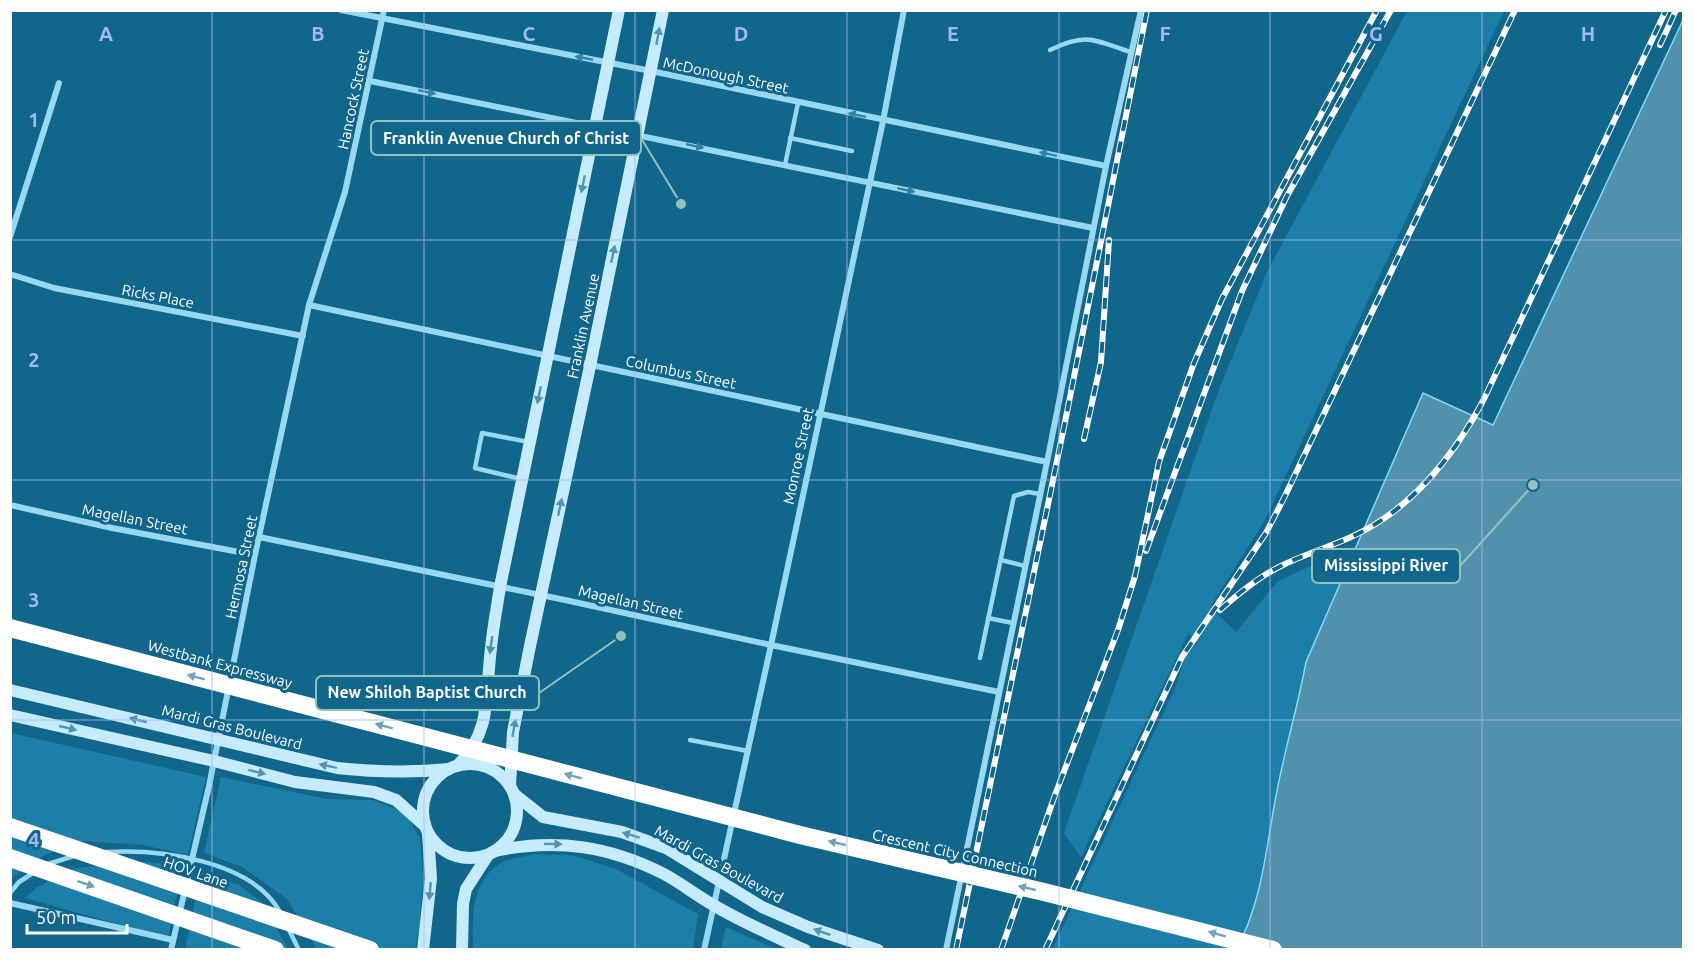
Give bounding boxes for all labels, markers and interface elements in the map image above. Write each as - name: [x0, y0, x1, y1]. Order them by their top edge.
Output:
- text: A: [99, 22, 113, 45]
- text: B: [311, 22, 325, 45]
- text: C: [523, 22, 536, 45]
- text: D: [734, 22, 748, 45]
- text: E: [947, 22, 959, 45]
- text: F: [1159, 22, 1171, 45]
- text: G: [1369, 22, 1383, 45]
- text: H: [1581, 22, 1595, 45]
- one-way arrow: [654, 27, 663, 46]
- street label: Hancock Street: [334, 47, 372, 151]
- one-way arrow: [574, 53, 593, 62]
- street label: McDonough Street: [662, 53, 790, 97]
- one-way arrow: [418, 88, 437, 97]
- text: 1: [28, 108, 40, 131]
- one-way arrow: [848, 110, 866, 120]
- callout: Franklin Avenue Church of Christ: [371, 121, 641, 155]
- text: Franklin Avenue Church of Christ: [383, 129, 629, 147]
- one-way arrow: [685, 142, 704, 152]
- one-way arrow: [1039, 149, 1058, 159]
- one-way arrow: [578, 175, 587, 194]
- one-way arrow: [897, 185, 916, 195]
- one-way arrow: [609, 244, 618, 263]
- street label: Franklin Avenue: [564, 272, 602, 380]
- street label: Ricks Place: [120, 281, 196, 311]
- text: 2: [28, 348, 40, 371]
- street label: Columbus Street: [624, 352, 738, 392]
- one-way arrow: [534, 386, 543, 405]
- street label: Monroe Street: [779, 406, 817, 506]
- one-way arrow: [556, 497, 565, 516]
- street label: Magellan Street: [81, 500, 189, 538]
- street label: Hermosa Street: [222, 513, 260, 620]
- callout: Mississippi River: [1312, 549, 1460, 583]
- text: Mississippi River: [1324, 556, 1448, 574]
- street label: Magellan Street: [577, 582, 685, 622]
- text: 3: [28, 588, 40, 611]
- one-way arrow: [487, 635, 496, 654]
- street label: Westbank Expressway: [146, 637, 294, 691]
- one-way arrow: [186, 671, 205, 681]
- callout: New Shiloh Baptist Church: [316, 676, 539, 710]
- text: New Shiloh Baptist Church: [327, 683, 527, 701]
- street label: Mardi Gras Boulevard: [160, 701, 304, 753]
- one-way arrow: [129, 714, 147, 724]
- one-way arrow: [510, 718, 519, 737]
- one-way arrow: [375, 721, 393, 730]
- one-way arrow: [58, 724, 77, 733]
- one-way arrow: [318, 760, 337, 770]
- one-way arrow: [248, 768, 267, 778]
- one-way arrow: [564, 770, 582, 780]
- street label: Mardi Gras Boulevard: [652, 822, 786, 906]
- street label: Crescent City Connection: [871, 826, 1039, 880]
- text: 4: [28, 828, 40, 851]
- one-way arrow: [622, 830, 640, 839]
- one-way arrow: [828, 838, 847, 848]
- one-way arrow: [544, 839, 563, 849]
- street label: HOV Lane: [162, 853, 230, 891]
- one-way arrow: [77, 879, 95, 889]
- one-way arrow: [425, 882, 435, 901]
- one-way arrow: [1018, 882, 1037, 892]
- scale bar: [27, 897, 128, 935]
- text: 50 m: [36, 907, 76, 927]
- one-way arrow: [813, 926, 831, 936]
- one-way arrow: [1208, 929, 1226, 939]

